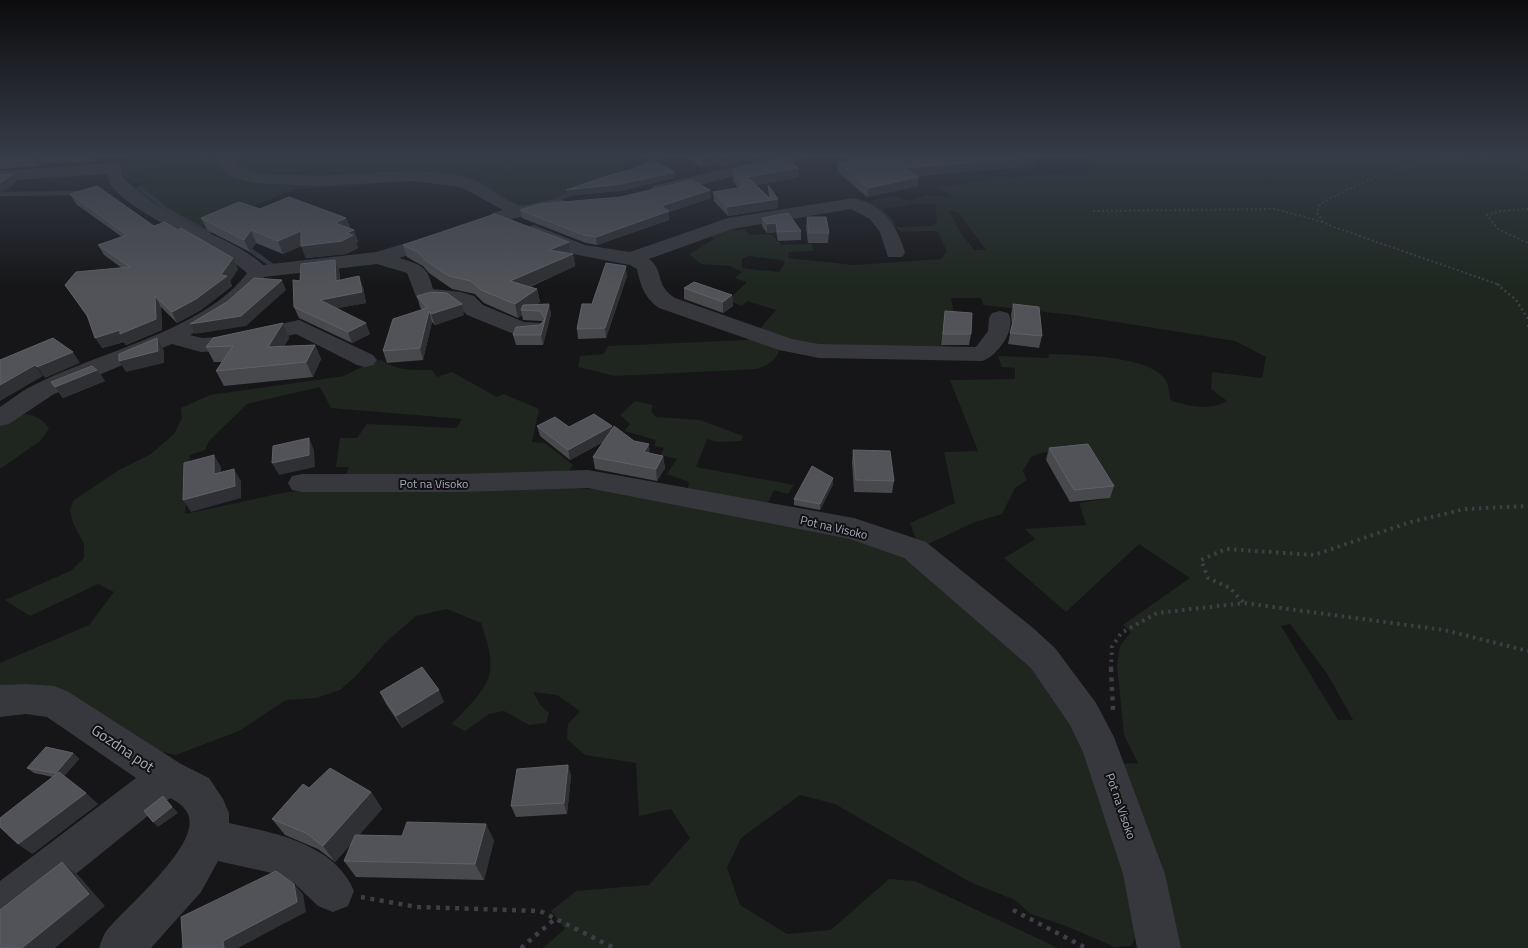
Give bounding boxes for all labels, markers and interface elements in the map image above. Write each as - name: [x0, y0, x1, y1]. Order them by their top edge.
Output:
- street label: Pot na Visoko: [400, 474, 468, 493]
- street label: Pot na Visoko: [798, 510, 870, 544]
- street label: Gozdna pot: [87, 718, 160, 778]
- street label: Pot na Visoko: [1101, 770, 1141, 842]

